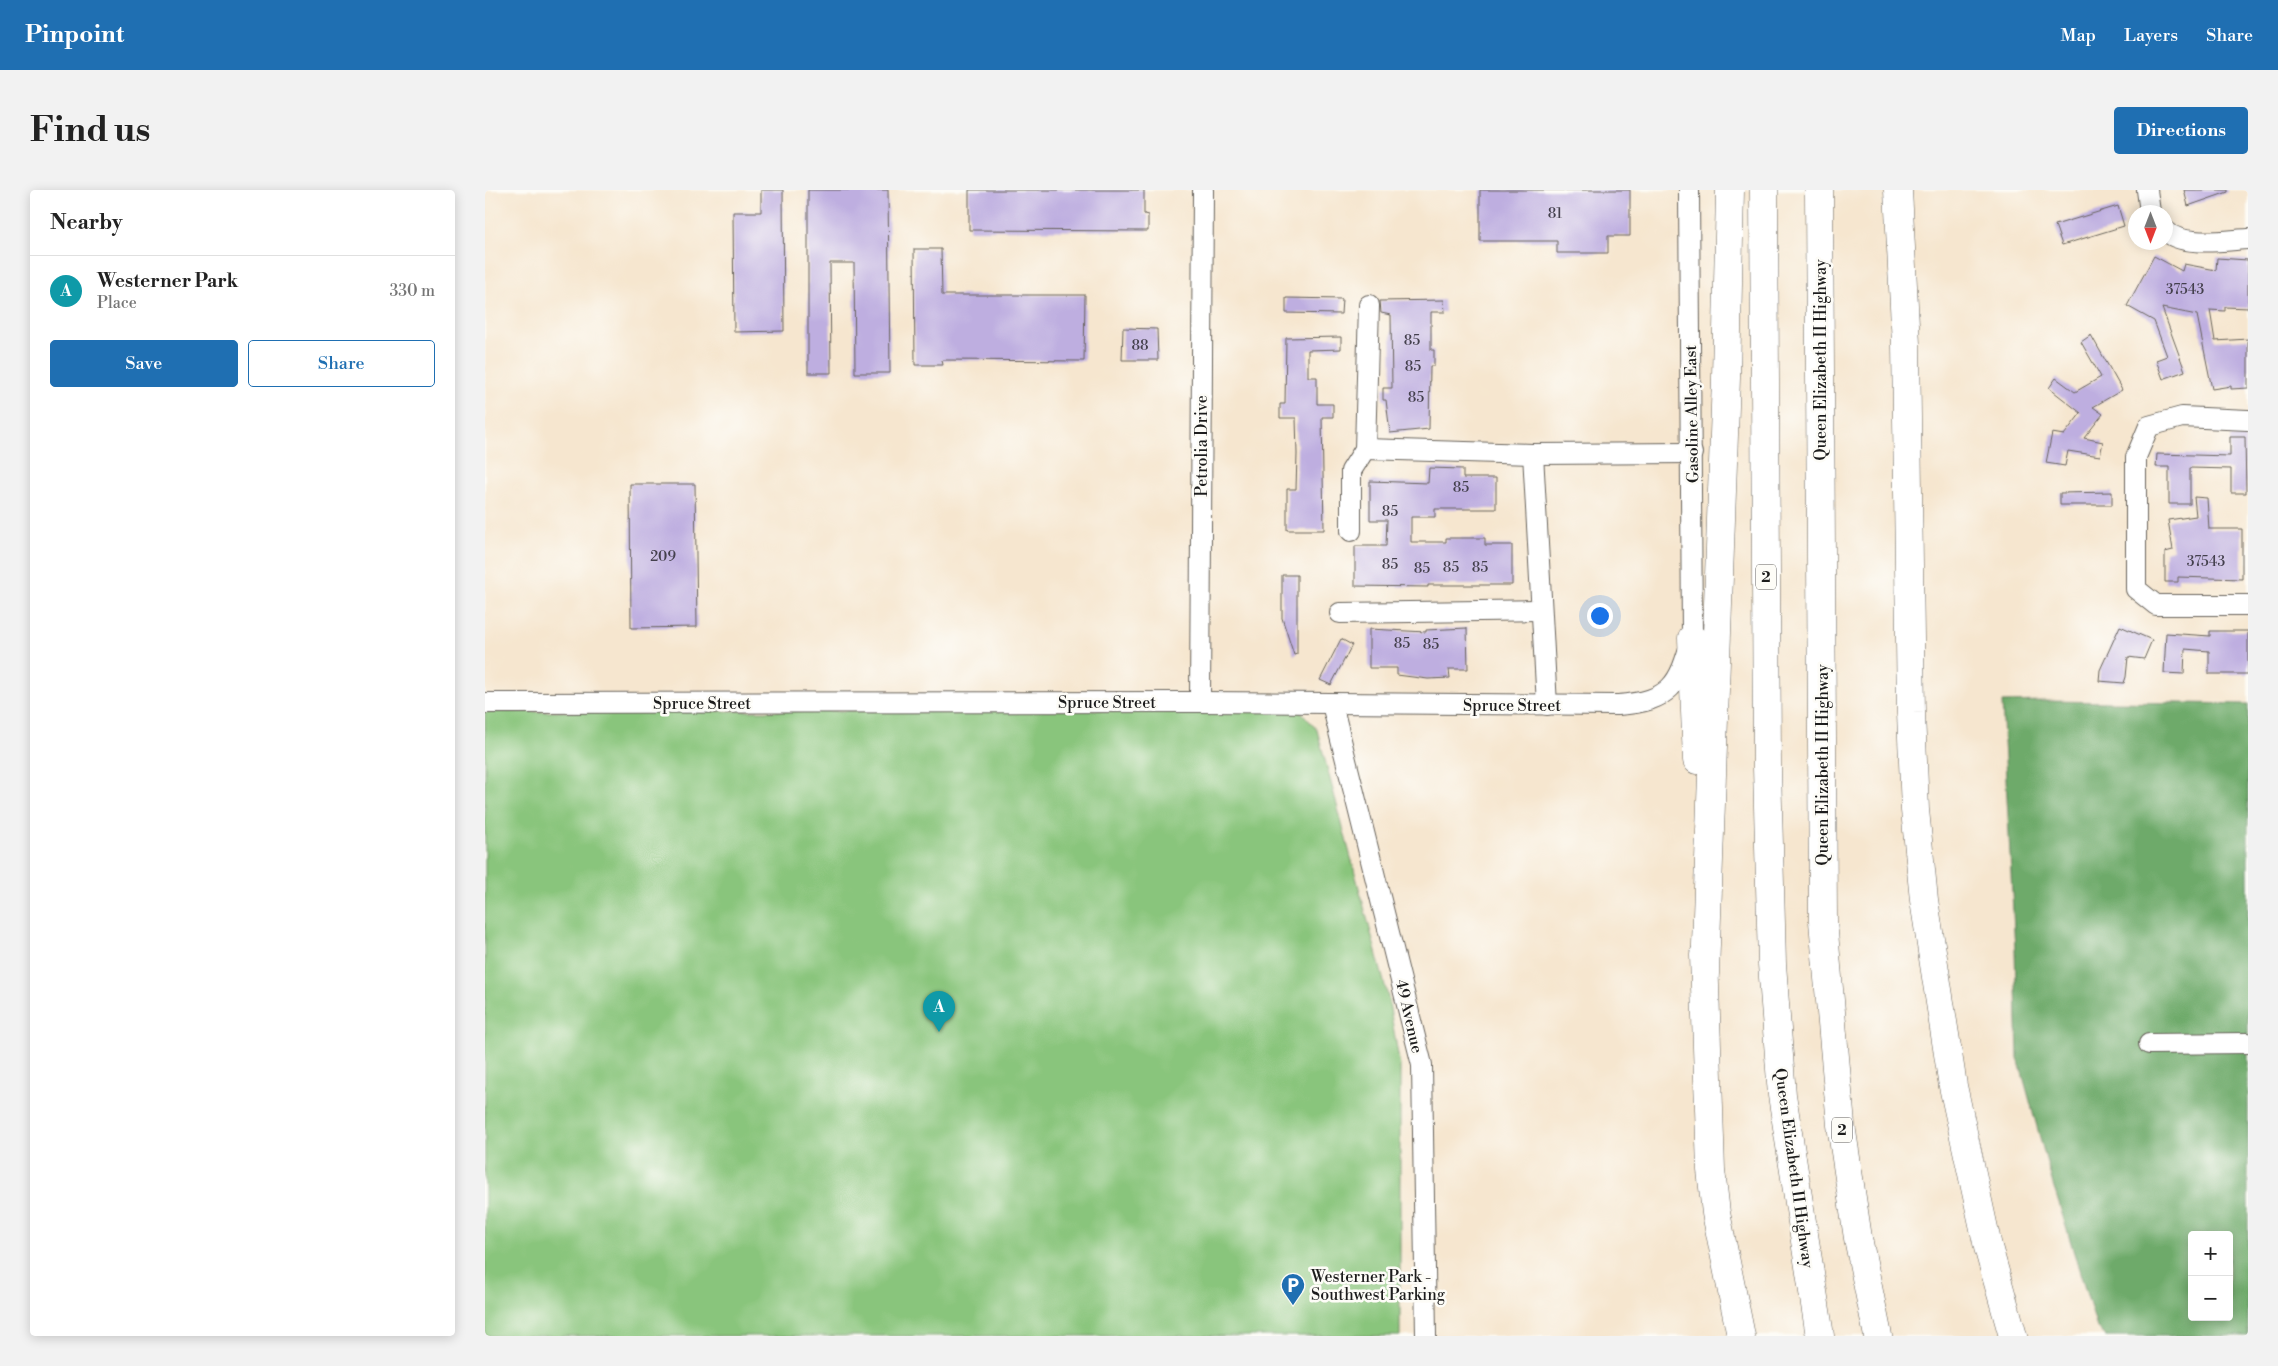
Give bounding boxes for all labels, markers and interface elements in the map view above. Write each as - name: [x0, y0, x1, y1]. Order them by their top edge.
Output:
- text: Pinpoint: [25, 20, 124, 50]
- text: Map: [2061, 24, 2096, 47]
- text: Layers: [2124, 24, 2178, 47]
- text: Share: [2206, 24, 2253, 47]
- button: Directions: [2114, 107, 2248, 154]
- text: Find us: [30, 109, 150, 152]
- house number: 81: [1548, 205, 1562, 223]
- north arrow: [2128, 205, 2173, 250]
- text: Nearby: [50, 210, 123, 236]
- street label: Queen Elizabeth II Highway: [1811, 259, 1831, 461]
- text: Westerner Park: [97, 269, 238, 293]
- text: A: [60, 281, 72, 301]
- text: 330 m: [389, 281, 435, 301]
- house number: 37543: [2166, 281, 2204, 299]
- text: Place: [97, 293, 137, 313]
- house number: 85: [1404, 332, 1420, 350]
- house number: 88: [1131, 337, 1149, 355]
- button: Save: [50, 340, 238, 387]
- button: Share: [248, 340, 435, 387]
- street label: Gasoline Alley East: [1681, 344, 1703, 483]
- house number: 85: [1405, 358, 1421, 376]
- house number: 85: [1408, 389, 1424, 407]
- street label: Petrolia Drive: [1192, 395, 1212, 497]
- house number: 85: [1453, 479, 1469, 497]
- house number: 85: [1382, 503, 1398, 521]
- house number: 209: [650, 548, 676, 566]
- house number: 37543: [2187, 553, 2225, 571]
- house number: 85: [1382, 556, 1398, 574]
- house number: 85: [1443, 559, 1459, 577]
- house number: 85: [1472, 559, 1488, 577]
- house number: 85: [1414, 560, 1430, 578]
- road number: 2: [1756, 564, 1776, 590]
- your location: [1587, 603, 1613, 629]
- house number: 85: [1394, 635, 1410, 653]
- house number: 85: [1423, 636, 1439, 654]
- street label: Queen Elizabeth II Highway: [1813, 664, 1833, 866]
- street label: Spruce Street: [1058, 693, 1156, 713]
- street label: Spruce Street: [653, 694, 751, 714]
- street label: Spruce Street: [1463, 696, 1561, 716]
- street label: 49 Avenue: [1391, 977, 1427, 1055]
- pin: A: [923, 991, 955, 1032]
- street label: Queen Elizabeth II Highway: [1770, 1067, 1818, 1270]
- road number: 2: [1832, 1118, 1852, 1142]
- map controls: [2188, 1231, 2233, 1321]
- button: +: [2188, 1231, 2233, 1276]
- place label: Westerner Park - Southwest Parking: [1310, 1267, 1446, 1305]
- parking icon: Westerner Park - Southwest Parking: [1280, 1272, 1306, 1306]
- button: −: [2188, 1276, 2233, 1321]

